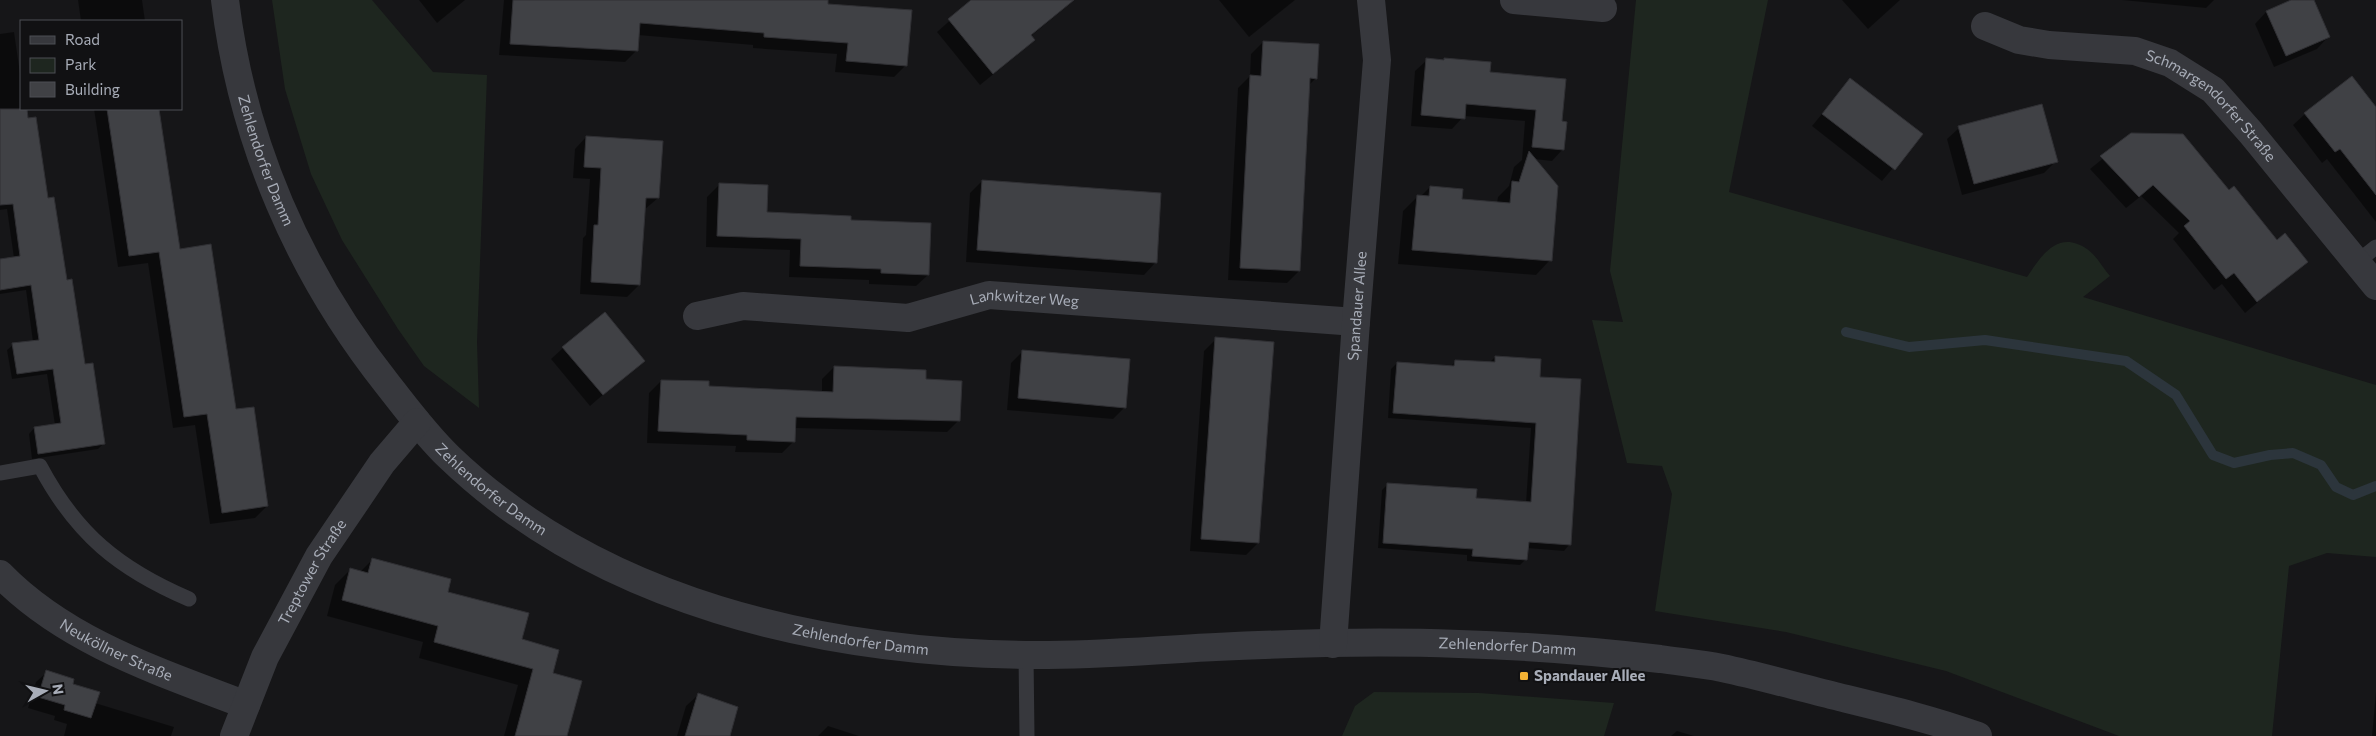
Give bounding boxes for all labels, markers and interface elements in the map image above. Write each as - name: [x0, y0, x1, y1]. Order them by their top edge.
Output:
- legend: [20, 20, 182, 110]
- text: Road: [65, 30, 100, 48]
- street label: Schmargendorfer Straße: [2143, 45, 2281, 165]
- text: Park: [65, 55, 96, 73]
- text: Building: [65, 80, 120, 98]
- street label: Zehlendorfer Damm: [235, 93, 298, 228]
- street label: Spandauer Allee: [1343, 250, 1370, 361]
- street label: Lankwitzer Weg: [967, 285, 1080, 310]
- street label: Zehlendorfer Damm: [432, 439, 551, 539]
- street label: Treptower Straße: [274, 515, 349, 628]
- street label: Neuköllner Straße: [57, 615, 175, 684]
- street label: Zehlendorfer Damm: [791, 619, 930, 658]
- street label: Zehlendorfer Damm: [1438, 633, 1577, 659]
- north arrow: [20, 666, 70, 716]
- place label: Spandauer Allee: [1534, 666, 1646, 684]
- marker: Spandauer Allee: [1518, 670, 1530, 682]
- text: N: [49, 683, 68, 696]

